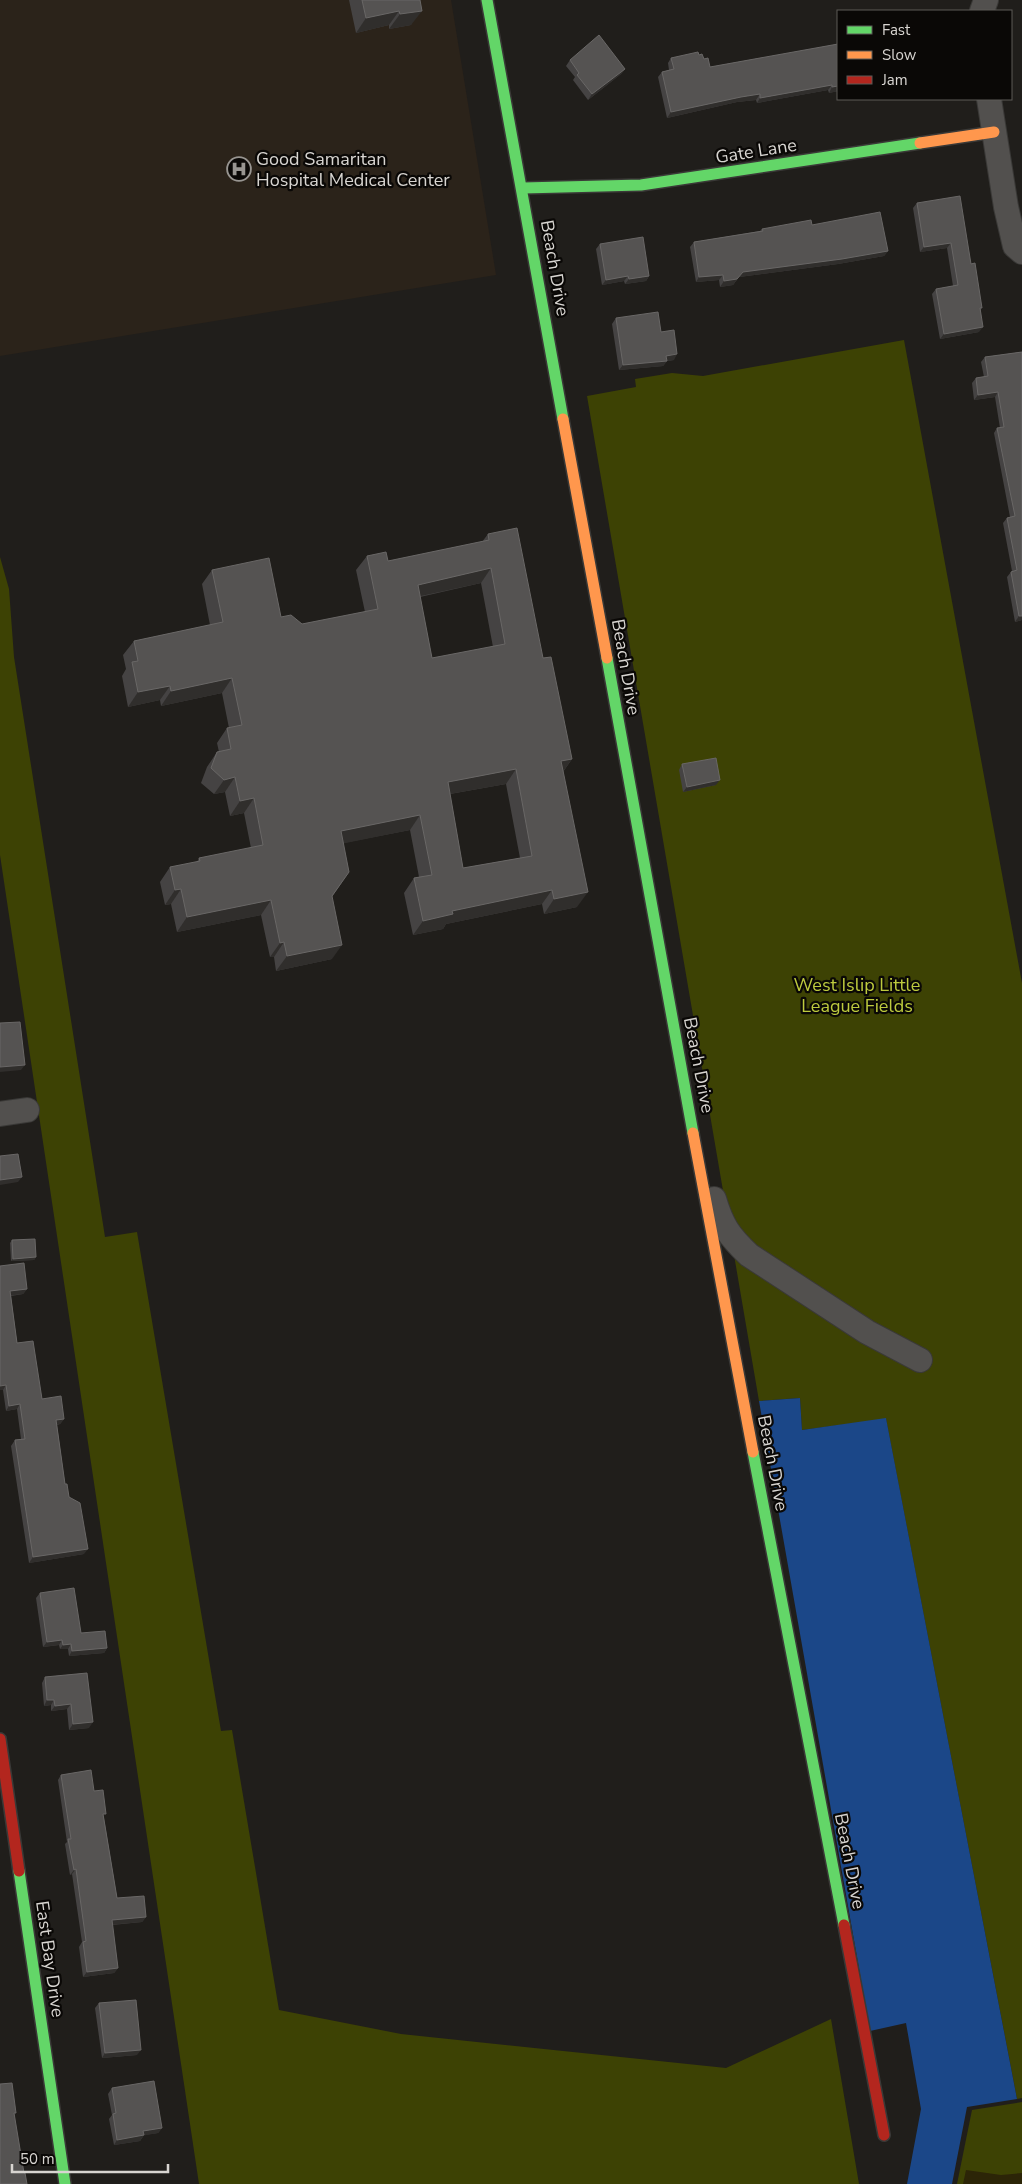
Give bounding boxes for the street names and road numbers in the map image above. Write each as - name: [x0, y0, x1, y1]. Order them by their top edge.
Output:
- street label: Gate Lane: [714, 133, 798, 169]
- street label: Beach Drive: [535, 218, 575, 318]
- street label: Beach Drive: [606, 617, 646, 717]
- street label: Beach Drive: [678, 1015, 720, 1115]
- street label: Beach Drive: [752, 1413, 794, 1513]
- street label: Beach Drive: [829, 1811, 871, 1911]
- street label: East Bay Drive: [30, 1899, 70, 2019]

